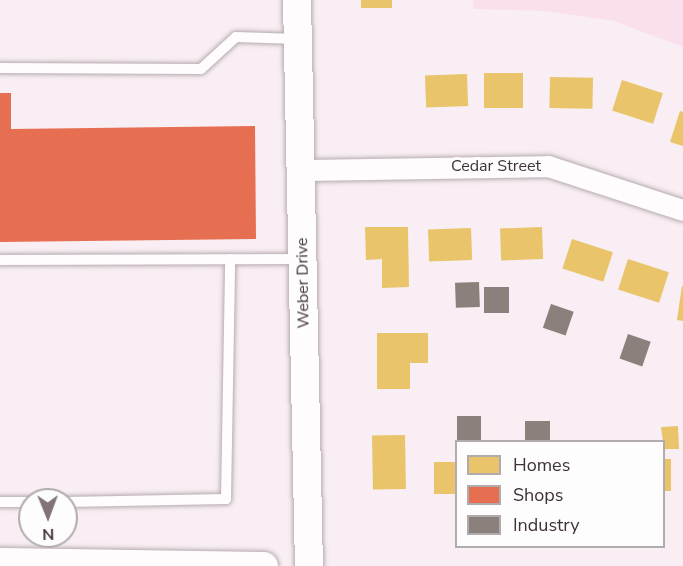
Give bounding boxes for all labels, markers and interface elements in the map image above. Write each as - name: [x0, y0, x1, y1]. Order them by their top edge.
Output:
- street label: Cedar Street: [451, 156, 541, 176]
- street label: Weber Drive: [293, 237, 313, 329]
- legend: [455, 440, 665, 548]
- text: Homes: [513, 453, 570, 477]
- text: Shops: [513, 483, 563, 507]
- north arrow: [18, 488, 78, 548]
- text: Industry: [513, 513, 580, 537]
- text: N: [42, 523, 54, 545]

